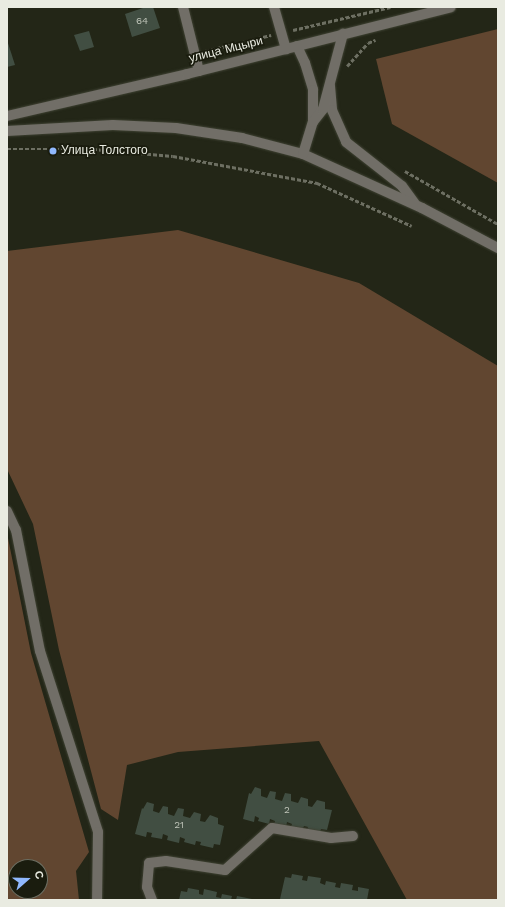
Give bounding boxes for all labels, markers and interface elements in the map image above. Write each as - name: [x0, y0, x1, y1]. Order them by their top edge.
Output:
- house number: 64: [136, 15, 148, 27]
- street label: улица Мцыри: [187, 34, 265, 66]
- place label: Улица Толстого: [61, 144, 148, 158]
- marker: Улица Толстого: [48, 146, 58, 156]
- house number: 2: [284, 804, 290, 816]
- house number: 21: [174, 819, 184, 831]
- north arrow: [8, 859, 48, 899]
- text: С: [31, 869, 46, 881]

